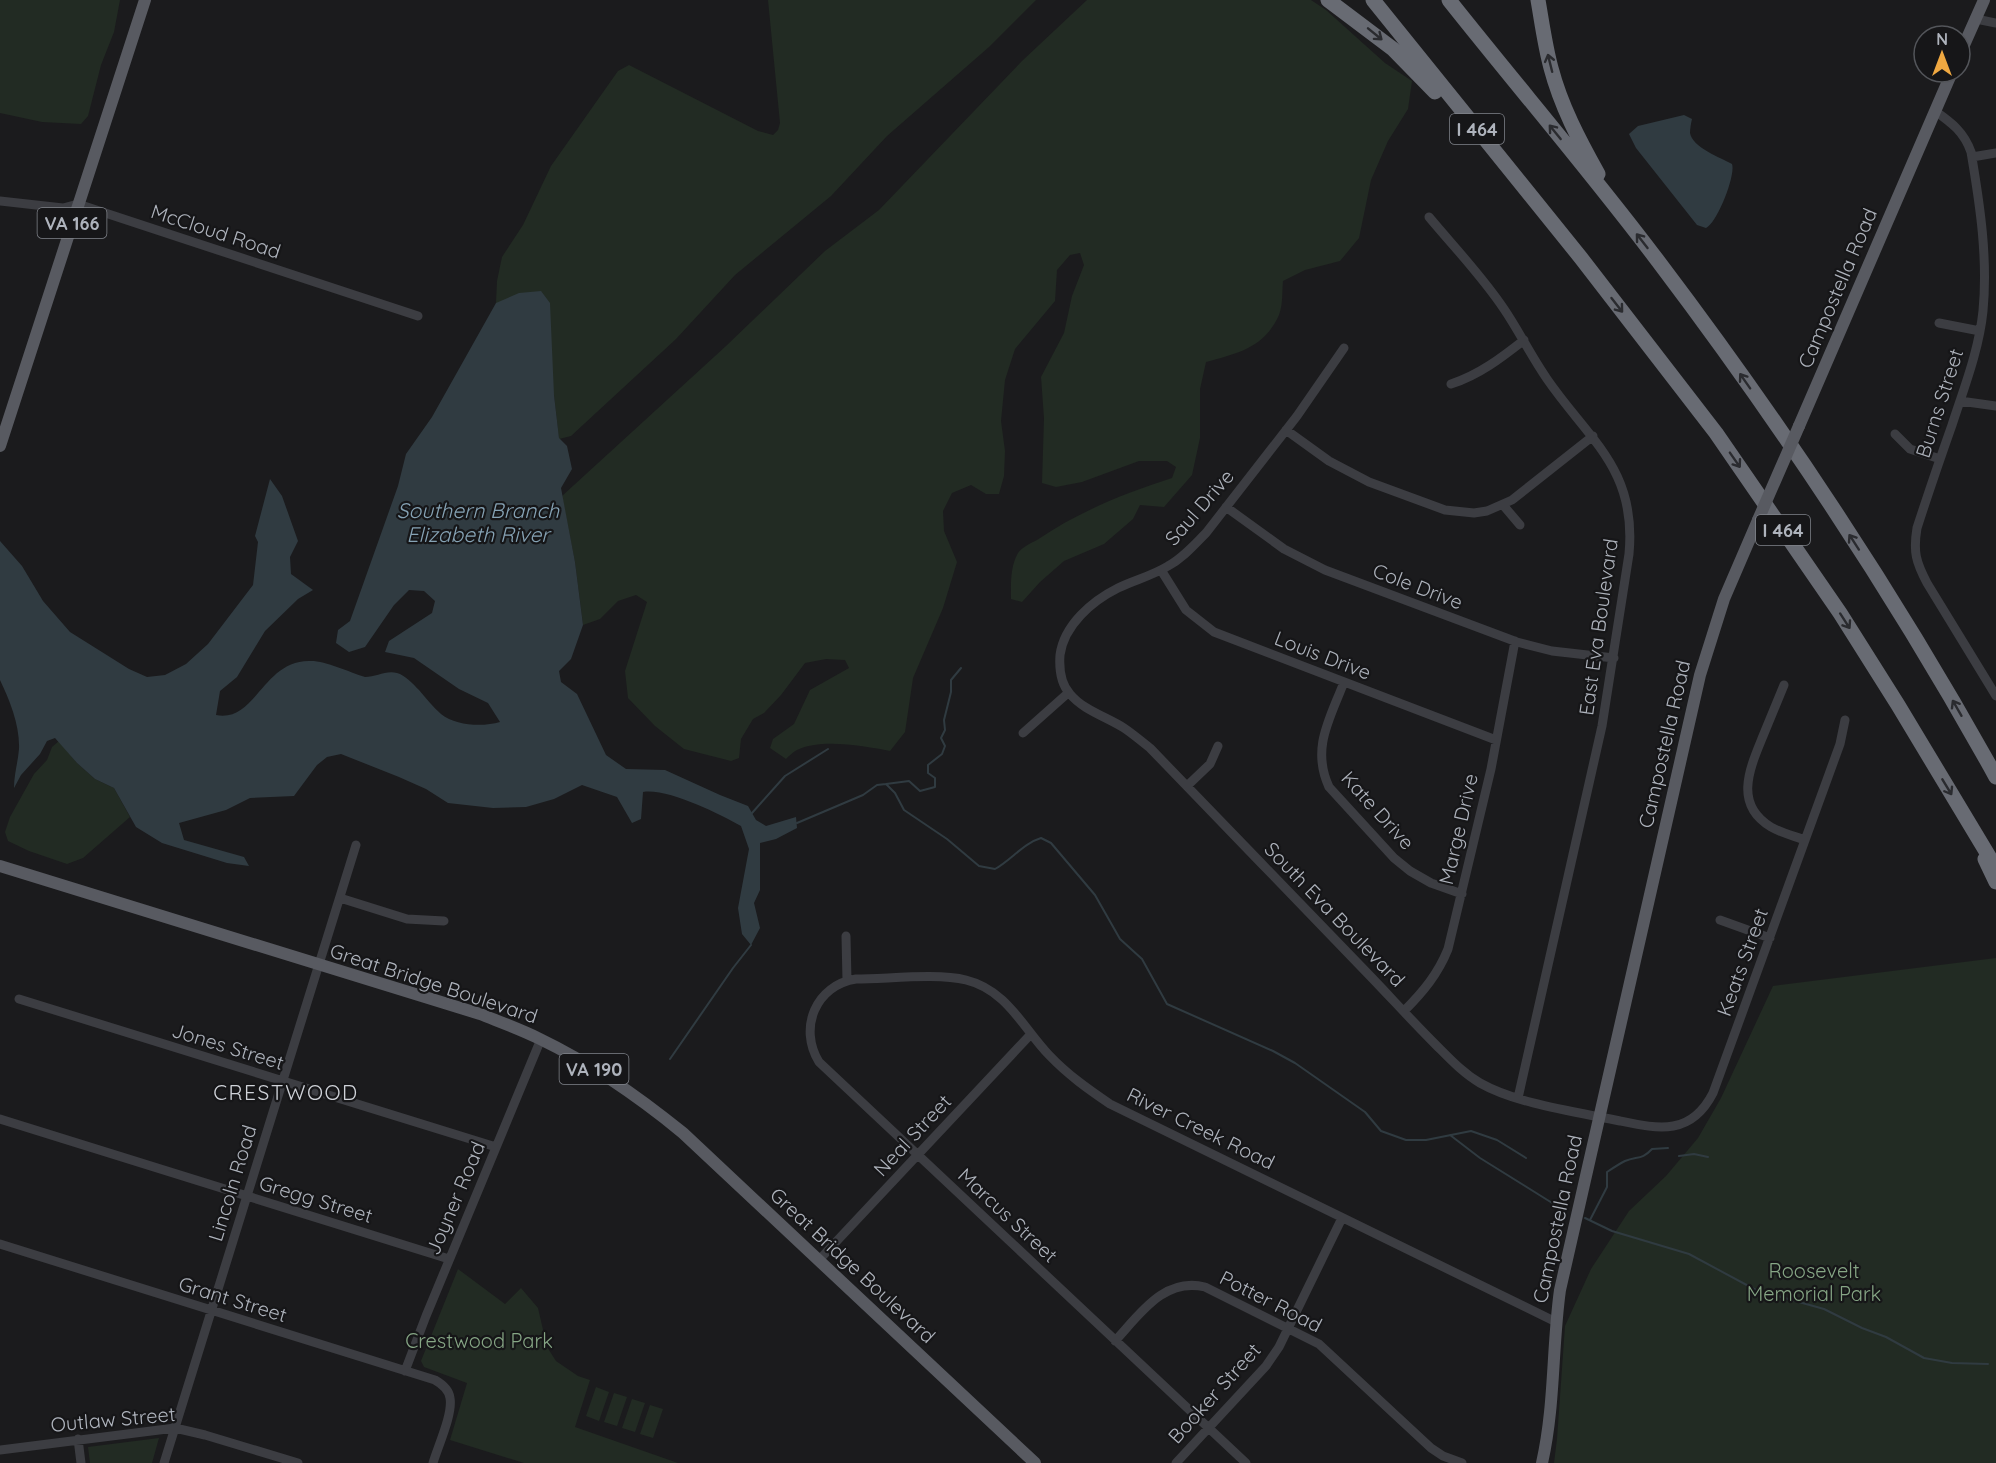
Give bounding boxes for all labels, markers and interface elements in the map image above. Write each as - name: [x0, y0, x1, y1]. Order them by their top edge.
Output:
- north arrow: [1912, 24, 1972, 84]
- one-way arrow: [1367, 28, 1383, 41]
- text: N: [1936, 29, 1948, 49]
- one-way arrow: [1543, 54, 1555, 73]
- road number: I 464: [1450, 114, 1504, 144]
- one-way arrow: [1549, 125, 1562, 141]
- street label: McCloud Road: [148, 198, 284, 264]
- street label: Campostella Road: [1792, 204, 1882, 372]
- road number: VA 166: [38, 208, 106, 238]
- one-way arrow: [1636, 233, 1649, 249]
- one-way arrow: [1611, 296, 1623, 312]
- street label: Burns Street: [1910, 345, 1968, 461]
- one-way arrow: [1739, 373, 1751, 389]
- one-way arrow: [1729, 452, 1741, 468]
- street label: Saul Drive: [1159, 464, 1239, 550]
- water label: Southern Branch Elizabeth River: [397, 497, 560, 547]
- road number: I 464: [1756, 515, 1810, 545]
- one-way arrow: [1848, 534, 1861, 551]
- street label: East Eva Boulevard: [1573, 537, 1623, 717]
- street label: Cole Drive: [1369, 557, 1467, 615]
- one-way arrow: [1839, 612, 1851, 629]
- street label: Louis Drive: [1271, 625, 1375, 685]
- street label: Campostella Road: [1633, 658, 1695, 830]
- one-way arrow: [1951, 700, 1963, 717]
- street label: Kate Drive: [1336, 766, 1420, 854]
- street label: Marge Drive: [1433, 771, 1483, 887]
- one-way arrow: [1941, 778, 1953, 795]
- street label: South Eva Boulevard: [1259, 836, 1411, 992]
- street label: Keats Street: [1711, 904, 1773, 1019]
- street label: Great Bridge Boulevard: [327, 938, 541, 1028]
- street label: Jones Street: [169, 1017, 287, 1075]
- road number: VA 190: [560, 1054, 628, 1084]
- district label: CRESTWOOD: [213, 1079, 359, 1105]
- street label: River Creek Road: [1123, 1081, 1279, 1175]
- street label: Neal Street: [868, 1089, 956, 1181]
- street label: Lincoln Road: [202, 1122, 262, 1244]
- street label: Campostella Road: [1527, 1133, 1587, 1305]
- street label: Joyner Road: [420, 1138, 490, 1258]
- street label: Marcus Street: [953, 1162, 1063, 1268]
- street label: Gregg Street: [256, 1170, 376, 1228]
- street label: Great Bridge Boulevard: [765, 1182, 941, 1348]
- park label: Roosevelt Memorial Park: [1747, 1258, 1881, 1306]
- street label: Potter Road: [1216, 1265, 1326, 1337]
- street label: Grant Street: [176, 1271, 290, 1327]
- park label: Crestwood Park: [405, 1328, 553, 1353]
- street label: Booker Street: [1162, 1337, 1266, 1448]
- street label: Outlaw Street: [50, 1401, 177, 1437]

